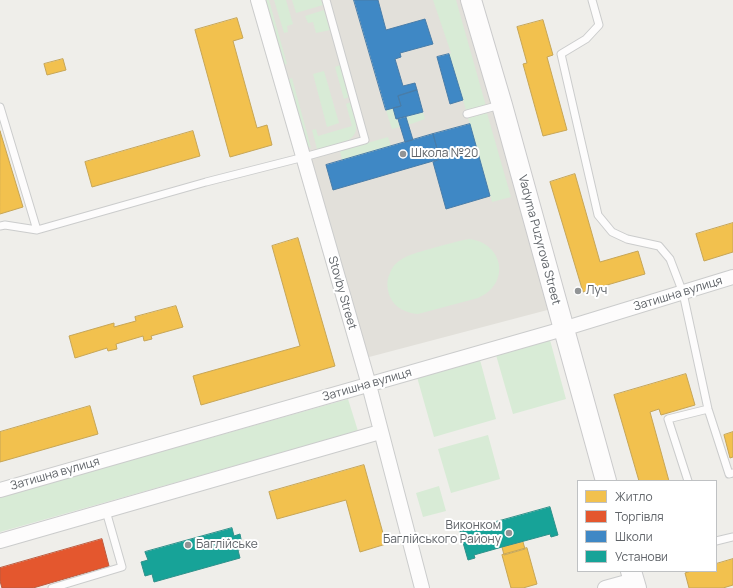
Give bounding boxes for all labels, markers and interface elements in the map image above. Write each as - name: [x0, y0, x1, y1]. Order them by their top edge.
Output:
- place label: Школа №20: [411, 147, 478, 161]
- marker: Школа №20: [398, 149, 408, 159]
- street label: Vadyma Puzyrova Street: [515, 173, 563, 307]
- street label: Stovby Street: [325, 255, 359, 331]
- street label: Затишна вулиця: [632, 274, 724, 314]
- place label: Луч: [586, 284, 607, 298]
- marker: Луч: [573, 286, 583, 296]
- street label: Затишна вулиця: [321, 365, 413, 405]
- street label: Затишна вулиця: [9, 454, 101, 494]
- legend: [577, 480, 717, 572]
- text: Житло: [615, 488, 652, 505]
- text: Торгівля: [615, 508, 664, 525]
- place label: Виконком Баглійського Району: [383, 519, 501, 547]
- marker: Виконком Баглійського Району: [504, 528, 514, 538]
- text: Школи: [615, 528, 653, 545]
- place label: Баглійське: [196, 538, 258, 552]
- marker: Баглійське: [183, 540, 193, 550]
- text: Установи: [615, 548, 668, 565]

